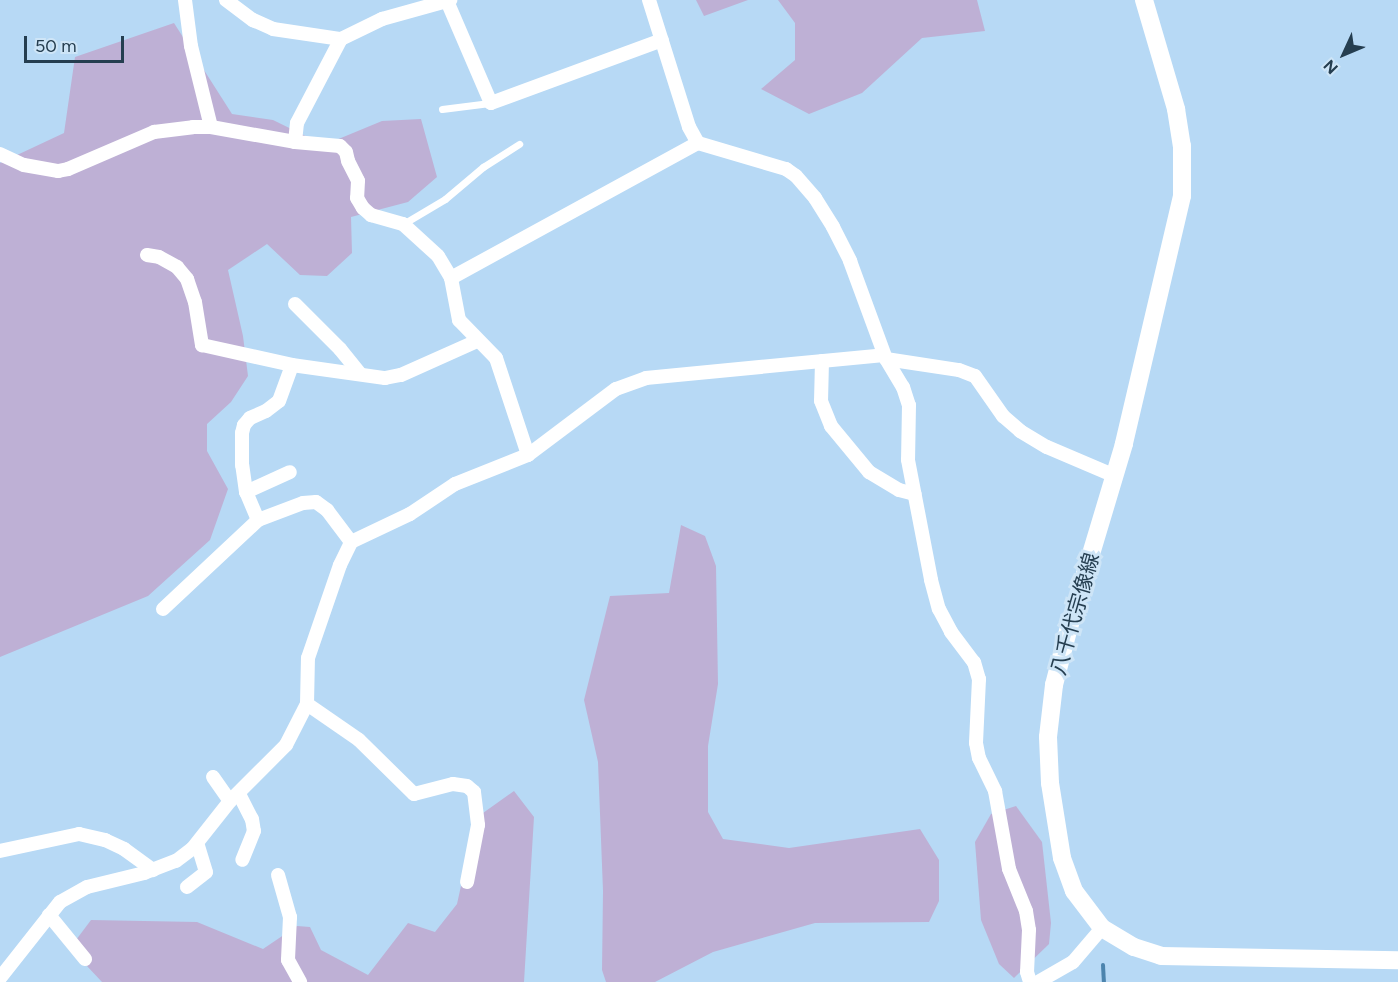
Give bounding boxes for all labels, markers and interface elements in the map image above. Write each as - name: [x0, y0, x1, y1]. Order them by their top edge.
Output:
- scale bar: [27, 24, 128, 62]
- north arrow: [1314, 24, 1374, 84]
- text: 50 m: [35, 35, 77, 57]
- text: N: [1320, 56, 1342, 78]
- street label: 八千代宗像線: [1046, 550, 1104, 678]

